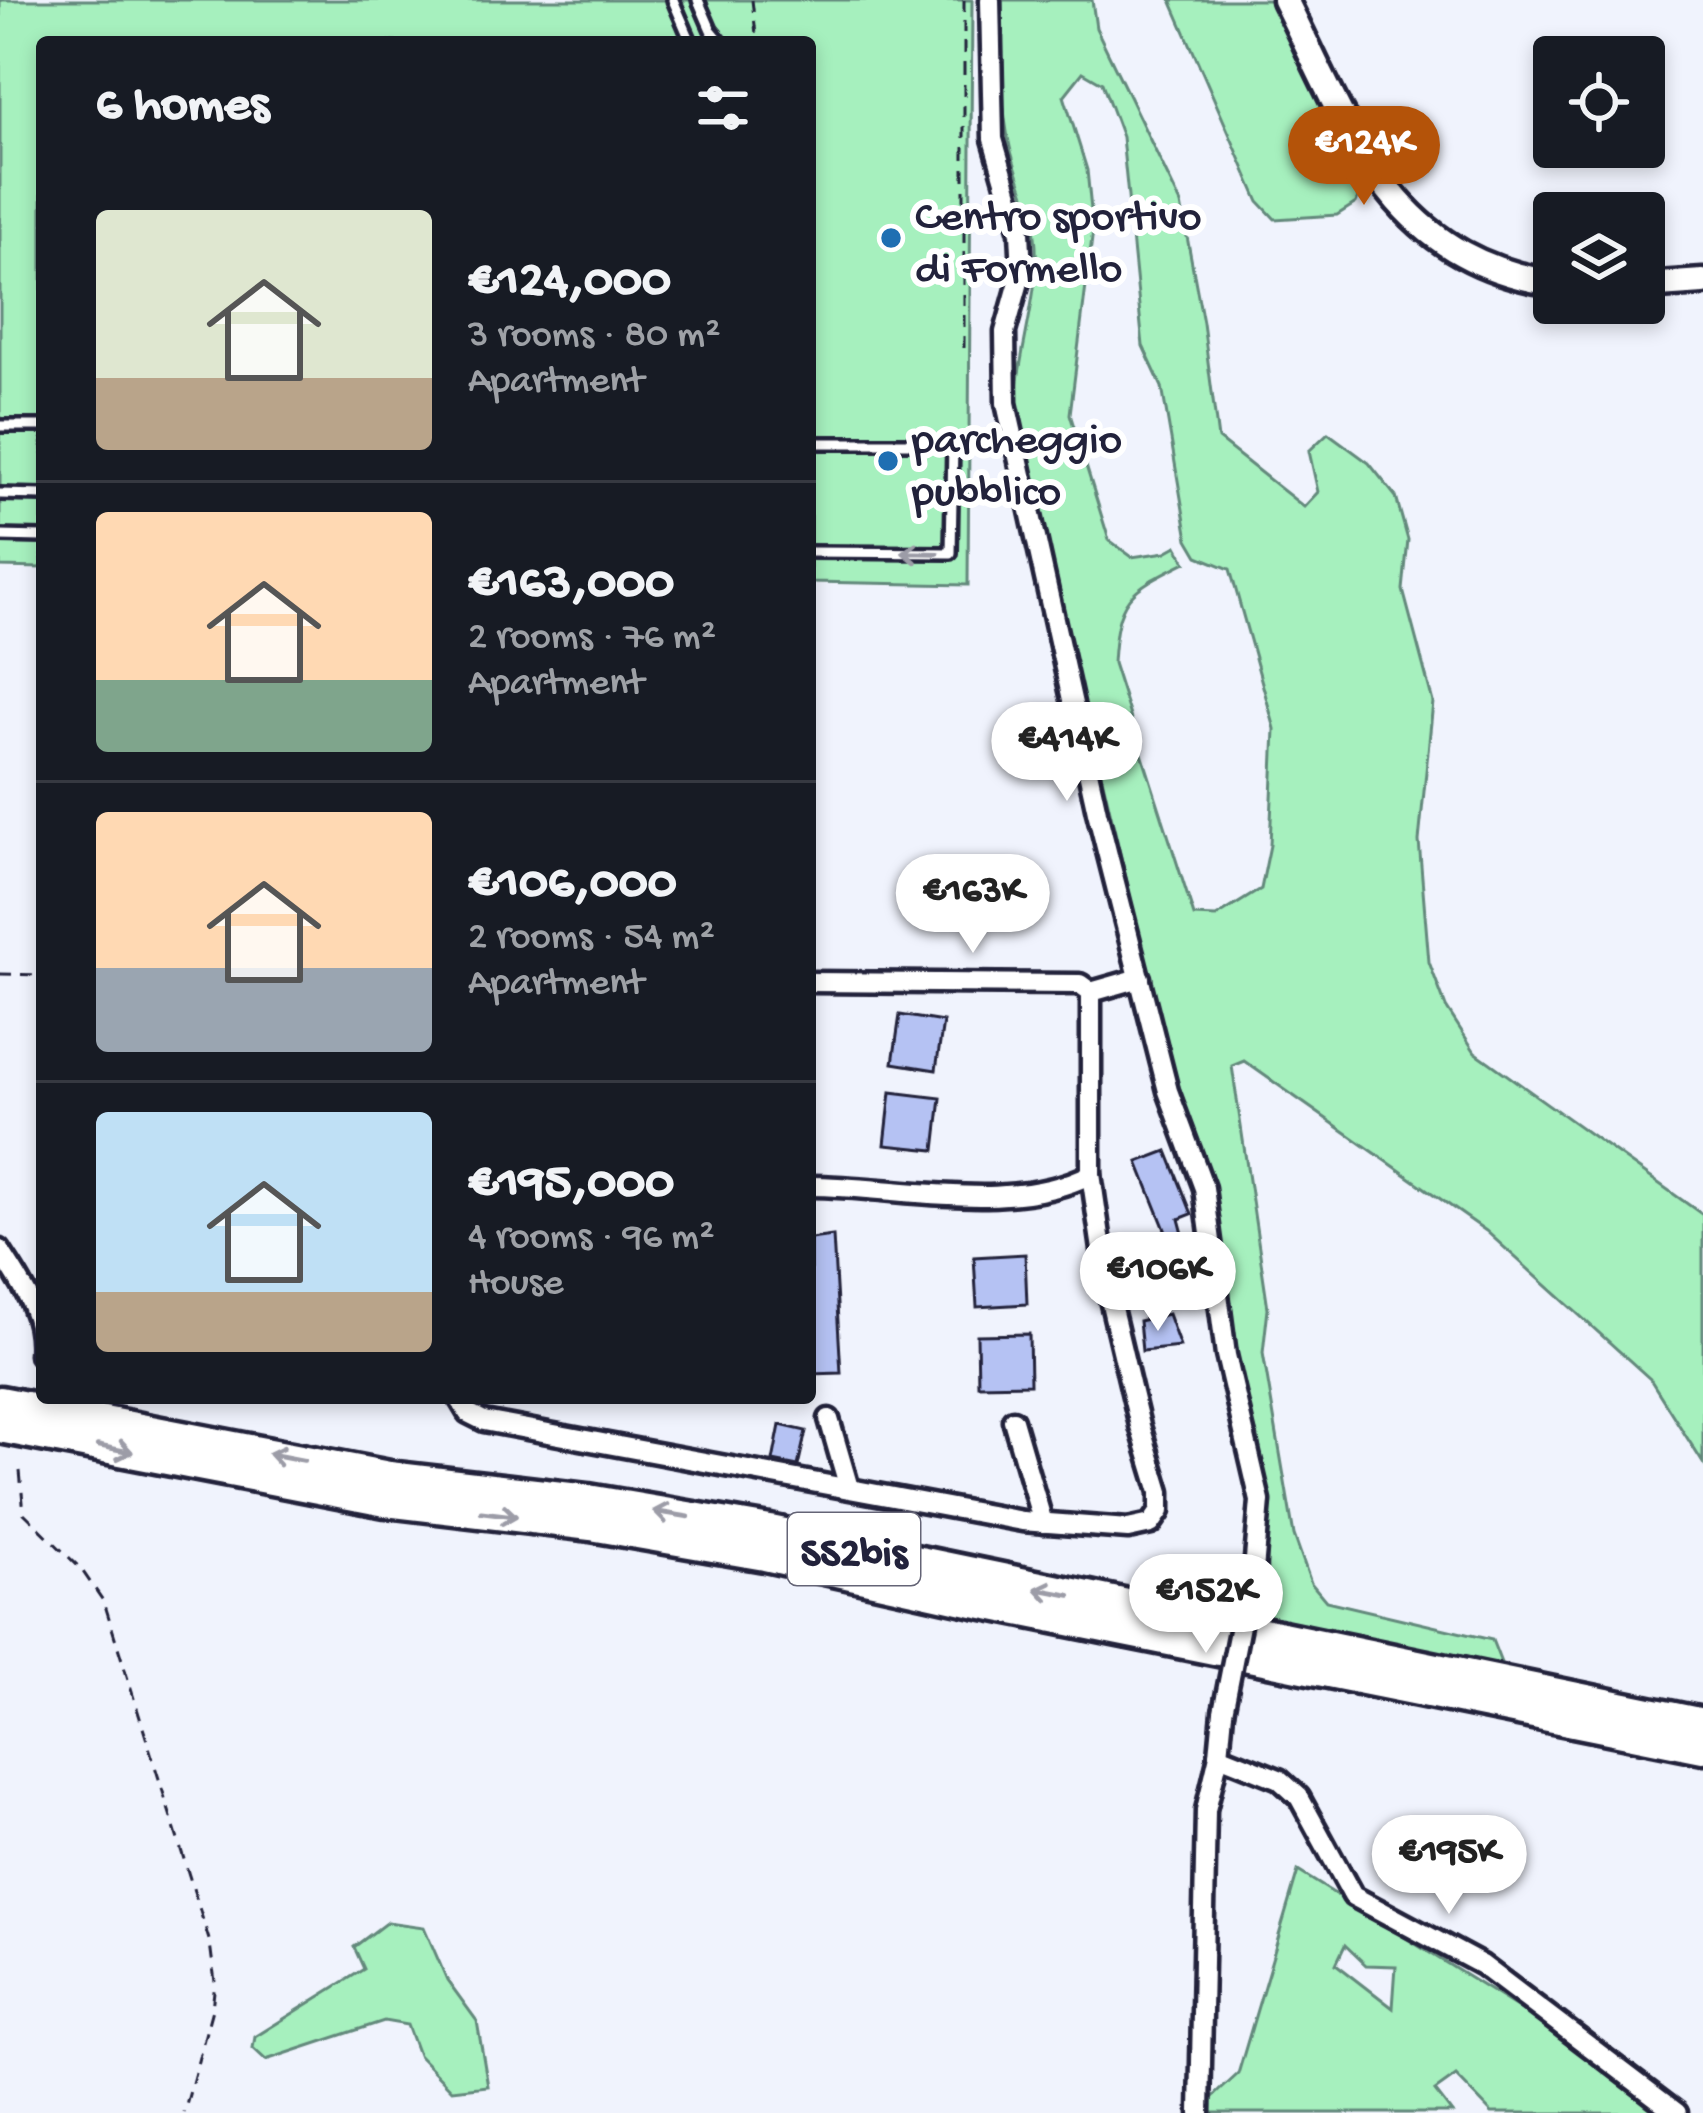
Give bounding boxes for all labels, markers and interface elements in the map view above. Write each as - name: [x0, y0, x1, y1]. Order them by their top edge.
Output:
- map controls: [1533, 36, 1665, 324]
- button: locate: [1533, 36, 1665, 168]
- icon: filters: [690, 75, 756, 141]
- text: 6 homes: [96, 78, 269, 138]
- pin: €124K: [1280, 106, 1448, 208]
- text: €124K: [1315, 122, 1413, 168]
- button: layers: [1533, 192, 1665, 324]
- place label: Centro sportivo di Formello: [915, 193, 1202, 298]
- marker: Centro sportivo di Formello: [878, 225, 904, 251]
- text: €124,000: [468, 254, 671, 314]
- icon: home: [192, 258, 336, 402]
- text: 3 rooms · 80 m²: [468, 314, 720, 360]
- text: Apartment: [468, 360, 644, 406]
- place label: parcheggio pubblico: [911, 416, 1122, 521]
- marker: parcheggio pubblico: [875, 448, 901, 474]
- one-way arrow: [901, 542, 940, 564]
- text: €163,000: [468, 556, 674, 616]
- icon: home: [192, 560, 336, 704]
- text: 2 rooms · 76 m²: [468, 616, 716, 662]
- text: Apartment: [468, 662, 644, 708]
- pin: €414K: [983, 702, 1151, 804]
- text: €414K: [1018, 718, 1116, 764]
- pin: €163K: [889, 854, 1057, 956]
- text: €106,000: [468, 856, 677, 916]
- icon: home: [192, 860, 336, 1004]
- text: €163K: [923, 870, 1023, 916]
- text: 2 rooms · 54 m²: [468, 916, 715, 962]
- text: Apartment: [468, 962, 644, 1008]
- text: €195,000: [468, 1156, 674, 1216]
- icon: home: [192, 1160, 336, 1304]
- text: 4 rooms · 96 m²: [468, 1216, 714, 1262]
- pin: €106K: [1074, 1232, 1242, 1334]
- text: €106K: [1107, 1248, 1209, 1294]
- text: House: [468, 1262, 563, 1308]
- one-way arrow: [95, 1439, 134, 1461]
- one-way arrow: [267, 1445, 306, 1467]
- one-way arrow: [653, 1502, 692, 1525]
- one-way arrow: [479, 1504, 518, 1526]
- road number: SS2bis: [788, 1513, 920, 1585]
- pin: €152K: [1122, 1554, 1290, 1656]
- text: €152K: [1156, 1570, 1256, 1616]
- one-way arrow: [1035, 1580, 1074, 1602]
- pin: €195K: [1365, 1815, 1533, 1917]
- text: €195K: [1399, 1831, 1499, 1877]

